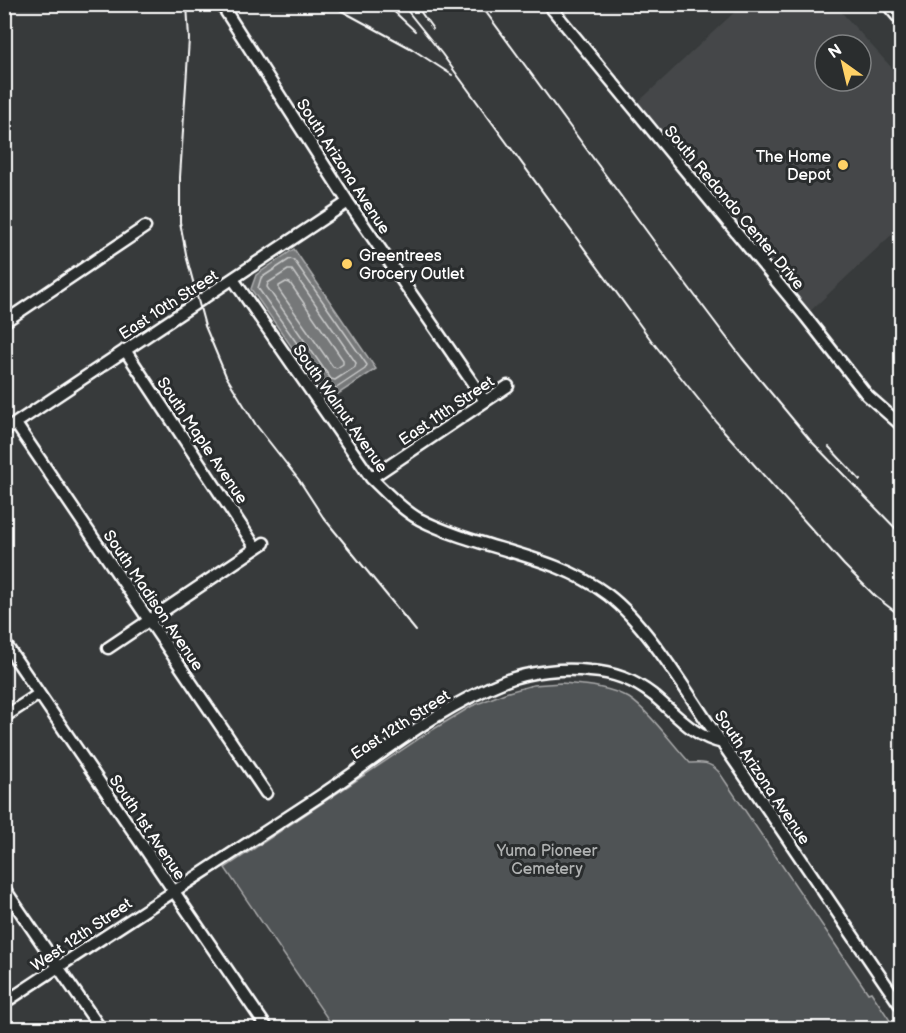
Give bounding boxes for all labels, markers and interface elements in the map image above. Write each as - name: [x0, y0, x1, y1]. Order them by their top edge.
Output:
- north arrow: [813, 33, 873, 93]
- text: N: [825, 41, 846, 63]
- street label: South Arizona Avenue: [292, 96, 394, 238]
- street label: South Redondo Center Drive: [660, 122, 808, 294]
- place label: The Home Depot: [756, 148, 831, 185]
- marker: The Home Depot: [836, 158, 850, 172]
- place label: Greentrees Grocery Outlet: [359, 247, 465, 284]
- marker: Greentrees Grocery Outlet: [340, 257, 354, 271]
- street label: East 10th Street: [116, 266, 222, 344]
- street label: South Walnut Avenue: [288, 341, 391, 477]
- street label: East 11th Street: [396, 372, 498, 450]
- street label: South Maple Avenue: [152, 374, 251, 508]
- street label: South Madison Avenue: [99, 527, 207, 675]
- street label: East 12th Street: [348, 686, 454, 764]
- street label: South Arizona Avenue: [710, 707, 814, 849]
- street label: South 1st Avenue: [105, 772, 189, 884]
- park label: Yuma Pioneer Cemetery: [496, 842, 598, 879]
- street label: West 12th Street: [28, 894, 136, 976]

